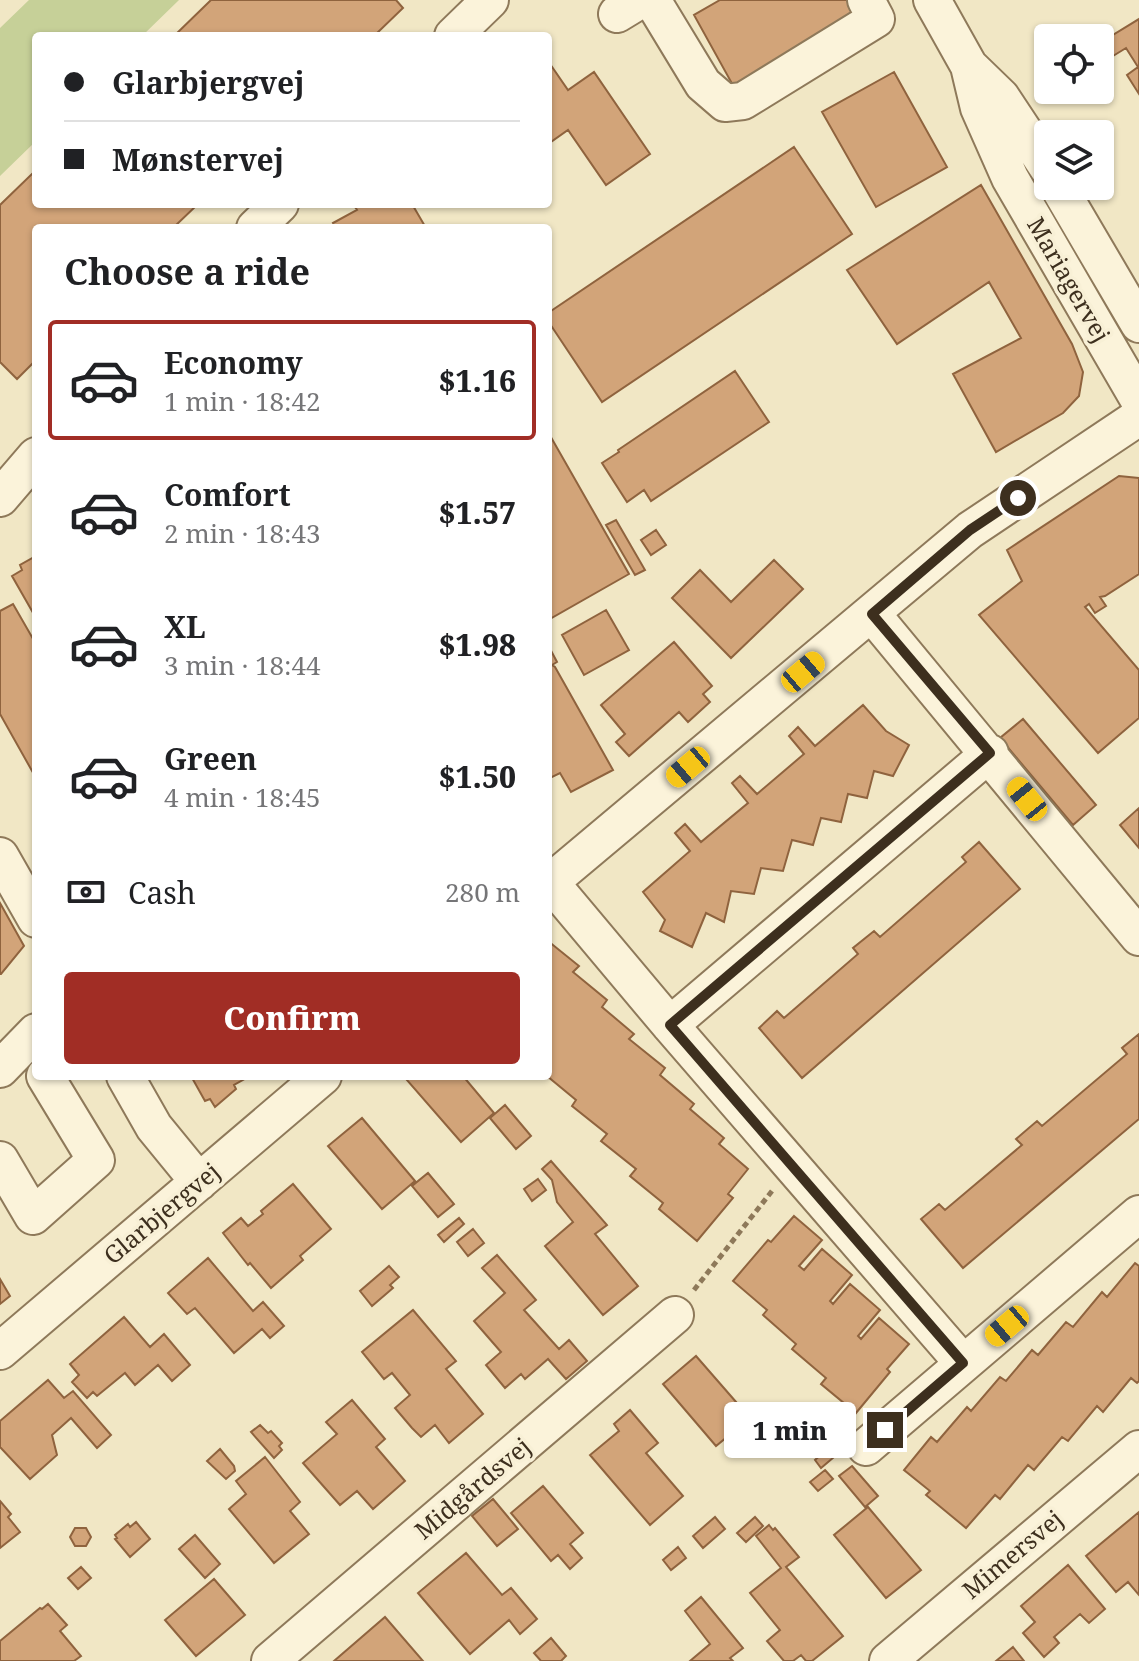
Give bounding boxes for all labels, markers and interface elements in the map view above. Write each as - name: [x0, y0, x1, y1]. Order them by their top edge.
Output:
- map controls: [1034, 24, 1114, 200]
- button: locate: [1034, 24, 1114, 104]
- text: Glarbjergvej: [112, 62, 305, 103]
- button: layers: [1034, 120, 1114, 200]
- text: Mønstervej: [112, 139, 284, 180]
- street label: Mariagervej: [1020, 211, 1118, 348]
- text: Choose a ride: [64, 247, 310, 296]
- text: Economy: [164, 342, 303, 383]
- icon: car: [68, 344, 140, 416]
- text: $1.16: [439, 360, 516, 401]
- text: 1 min · 18:42: [164, 383, 321, 419]
- text: Comfort: [164, 474, 291, 515]
- icon: car: [68, 476, 140, 548]
- route start: [1000, 480, 1036, 516]
- text: $1.57: [439, 492, 516, 533]
- text: 2 min · 18:43: [164, 515, 321, 551]
- text: XL: [164, 606, 206, 647]
- icon: car: [68, 608, 140, 680]
- text: $1.98: [439, 624, 516, 665]
- text: 3 min · 18:44: [164, 647, 321, 683]
- car: [777, 647, 829, 697]
- text: Green: [164, 738, 257, 779]
- icon: car: [68, 740, 140, 812]
- car: [662, 742, 714, 792]
- text: $1.50: [439, 756, 516, 797]
- car: [1003, 773, 1051, 825]
- text: 4 min · 18:45: [164, 779, 321, 815]
- icon: cash: [64, 870, 108, 914]
- text: Cash: [128, 872, 196, 913]
- text: 280 m: [445, 874, 520, 910]
- button: Confirm: [64, 972, 520, 1064]
- street label: Glarbjergvej: [96, 1154, 226, 1271]
- car: [981, 1301, 1033, 1351]
- callout: 1 min: [725, 1402, 857, 1458]
- text: 1 min: [753, 1412, 827, 1448]
- route end: [867, 1412, 903, 1448]
- street label: Midgårdsvej: [407, 1430, 537, 1546]
- street label: Mimersvej: [955, 1502, 1069, 1606]

